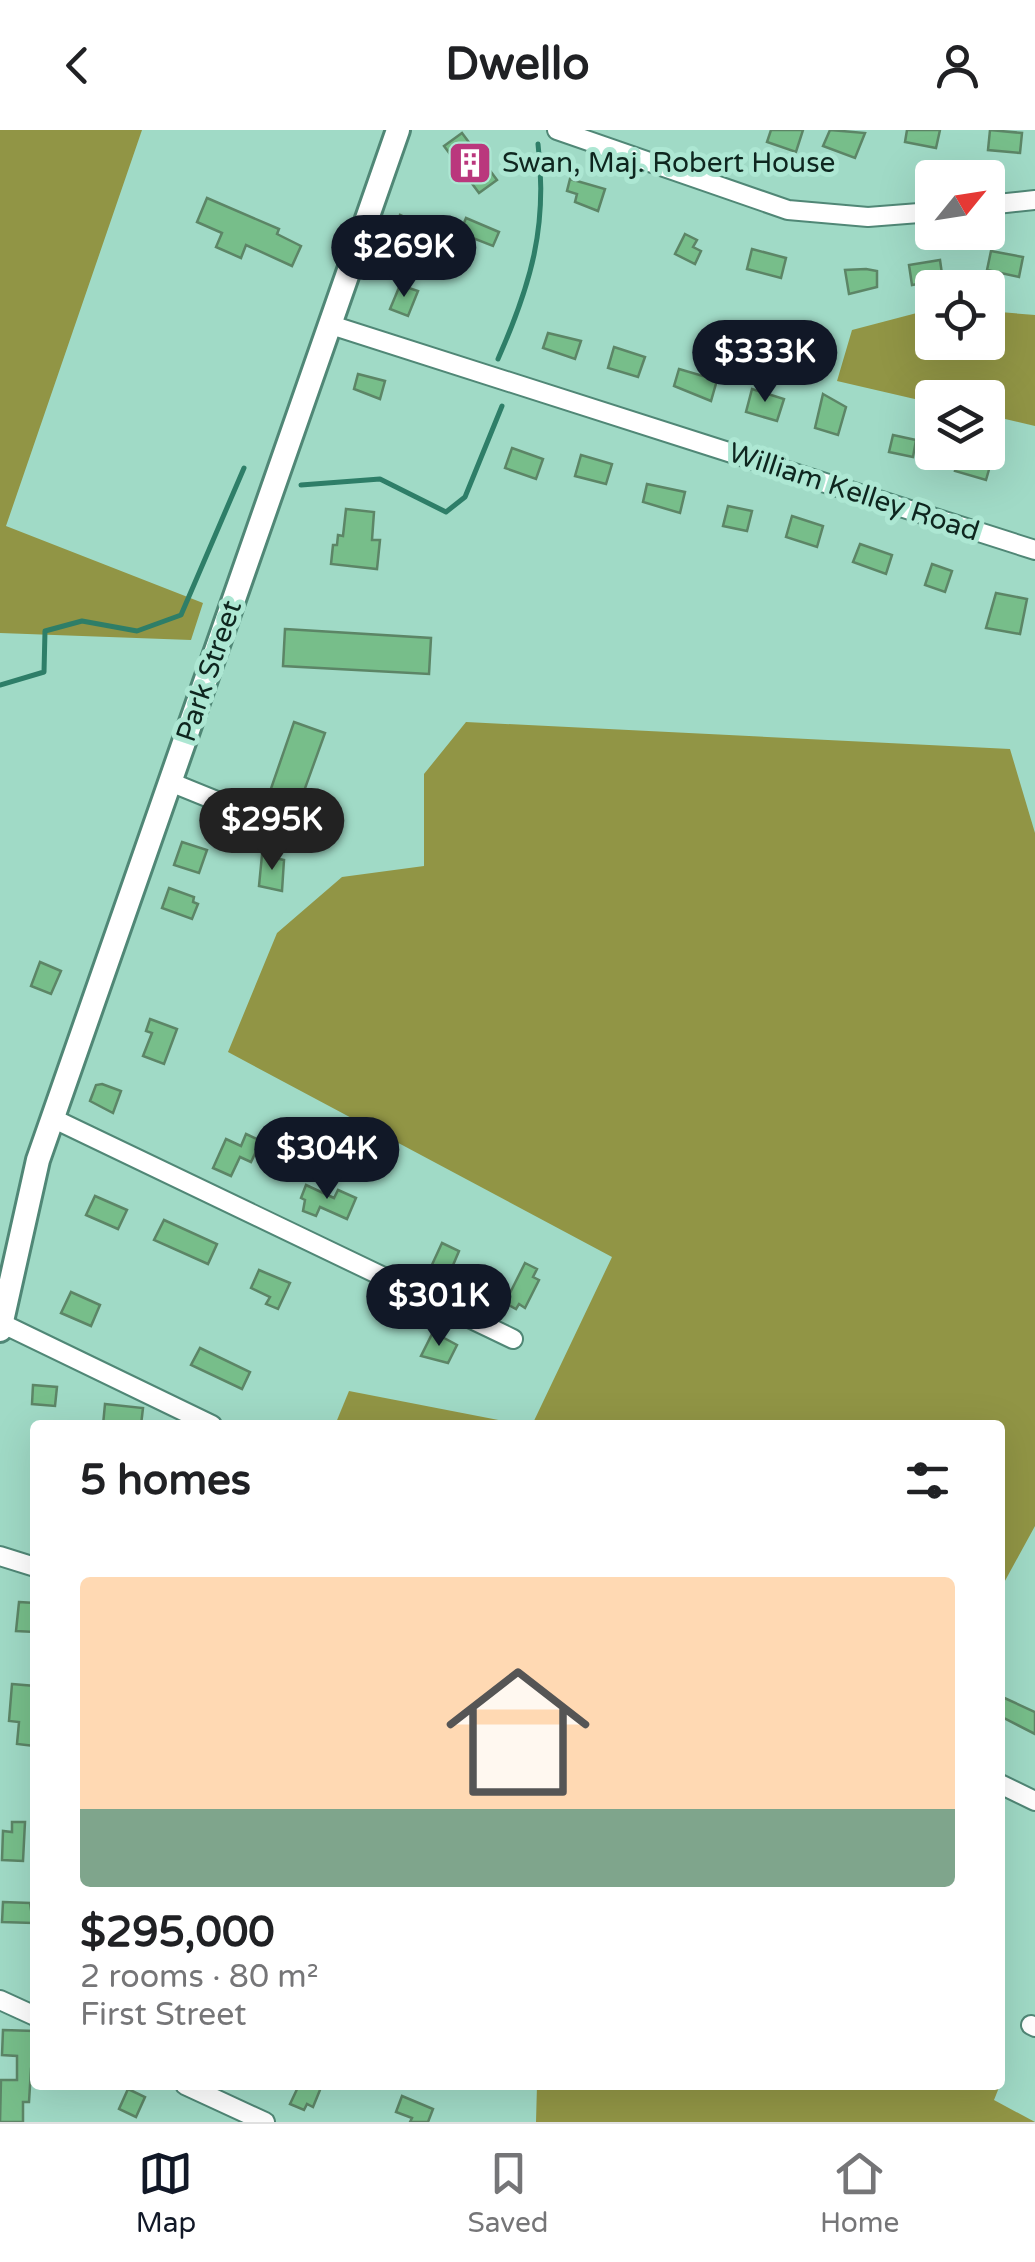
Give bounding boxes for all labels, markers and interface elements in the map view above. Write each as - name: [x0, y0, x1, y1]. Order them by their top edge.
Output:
- icon: back: [50, 38, 105, 93]
- text: Dwello: [445, 38, 590, 92]
- icon: person: [930, 38, 985, 93]
- building icon: Swan, Maj. Robert House: [447, 140, 493, 186]
- place label: Swan, Maj. Robert House: [502, 146, 835, 180]
- north arrow: [915, 160, 1005, 250]
- map controls: [915, 160, 1005, 470]
- pin: $269K: [334, 215, 474, 300]
- text: $269K: [353, 228, 455, 266]
- button: locate: [915, 270, 1005, 360]
- pin: $333K: [695, 320, 835, 405]
- text: $333K: [714, 333, 816, 371]
- button: layers: [915, 380, 1005, 470]
- street label: William Kelley Road: [724, 435, 984, 549]
- street label: Park Street: [169, 596, 249, 746]
- pin: $295K: [202, 788, 342, 873]
- text: $295K: [221, 801, 323, 839]
- pin: $304K: [257, 1117, 397, 1202]
- text: $304K: [276, 1130, 378, 1168]
- pin: $301K: [369, 1264, 509, 1349]
- text: $301K: [388, 1277, 490, 1315]
- icon: filters: [900, 1453, 955, 1508]
- text: 5 homes: [80, 1455, 251, 1506]
- icon: home: [428, 1642, 608, 1822]
- text: $295,000: [80, 1907, 275, 1958]
- text: 2 rooms · 80 m²: [80, 1958, 319, 1996]
- text: First Street: [80, 1996, 247, 2034]
- tab: Map: [136, 2146, 196, 2240]
- tab: Saved: [468, 2146, 549, 2240]
- tab: Home: [820, 2146, 899, 2240]

